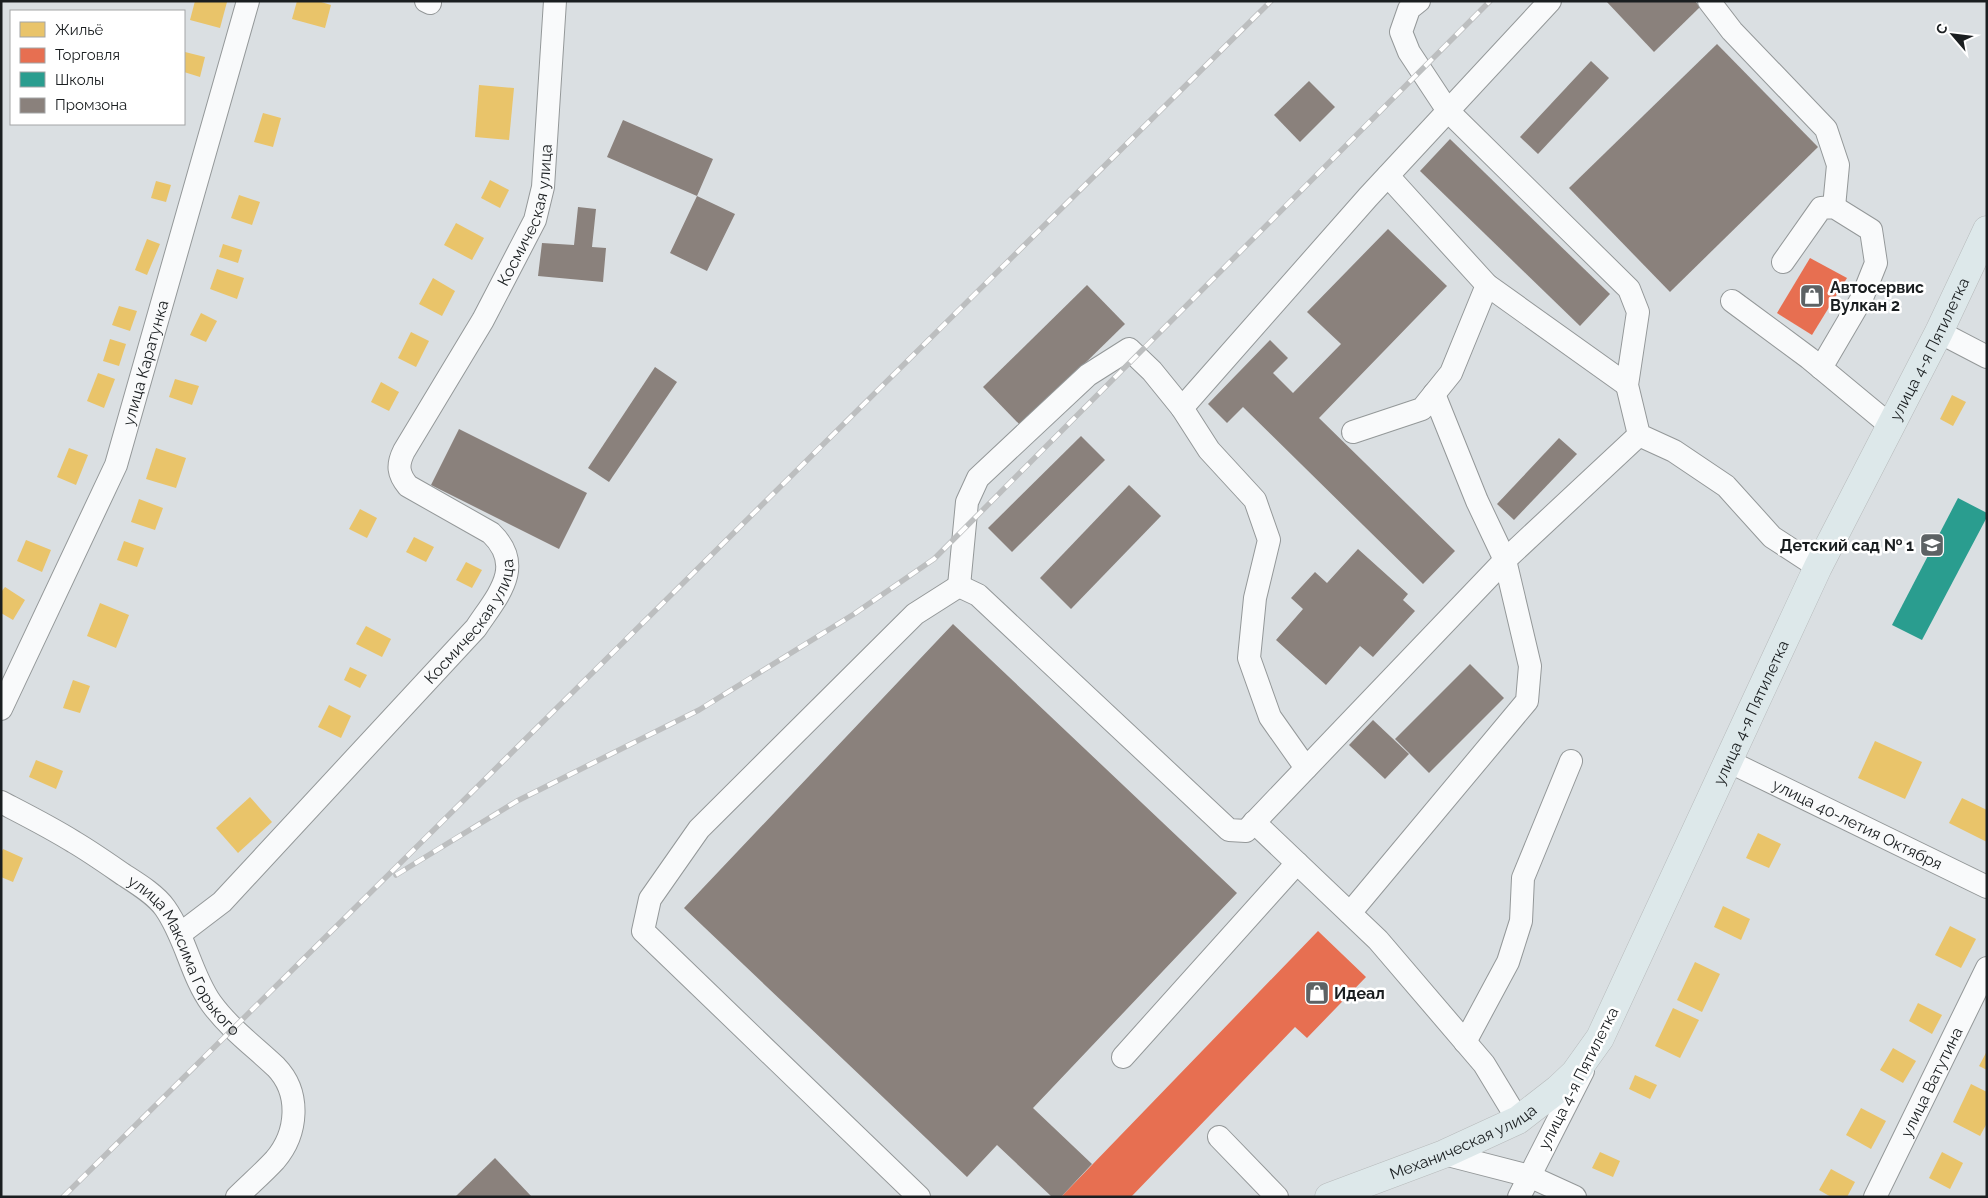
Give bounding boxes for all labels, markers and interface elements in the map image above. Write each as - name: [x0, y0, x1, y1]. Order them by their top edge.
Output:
- legend: [10, 10, 185, 125]
- north arrow: [1928, 10, 1978, 60]
- text: Жильё: [55, 21, 104, 39]
- text: С: [1932, 21, 1951, 37]
- text: Торговля: [55, 46, 120, 64]
- text: Школы: [55, 71, 104, 89]
- text: Промзона: [55, 96, 127, 114]
- street label: Космическая улица: [494, 144, 556, 289]
- street label: улица 4-я Пятилетка: [1886, 275, 1973, 424]
- place label: Автосервис Вулкан 2: [1830, 278, 1924, 315]
- shop icon: Автосервис Вулкан 2: [1799, 283, 1825, 309]
- street label: улица Каратунка: [119, 298, 172, 428]
- school or university icon: Детский сад № 1: [1919, 532, 1945, 558]
- place label: Детский сад № 1: [1780, 536, 1914, 555]
- street label: Космическая улица: [420, 558, 518, 688]
- street label: улица 4-я Пятилетка: [1710, 637, 1793, 788]
- street label: улица 40-летия Октября: [1769, 775, 1945, 874]
- street label: улица Максима Горького: [124, 871, 244, 1040]
- shop icon: Идеал: [1304, 980, 1330, 1006]
- place label: Идеал: [1334, 984, 1385, 1003]
- street label: улица 4-я Пятилетка: [1534, 1004, 1623, 1153]
- street label: улица Ватутина: [1897, 1024, 1967, 1140]
- street label: Механическая улица: [1387, 1100, 1540, 1184]

